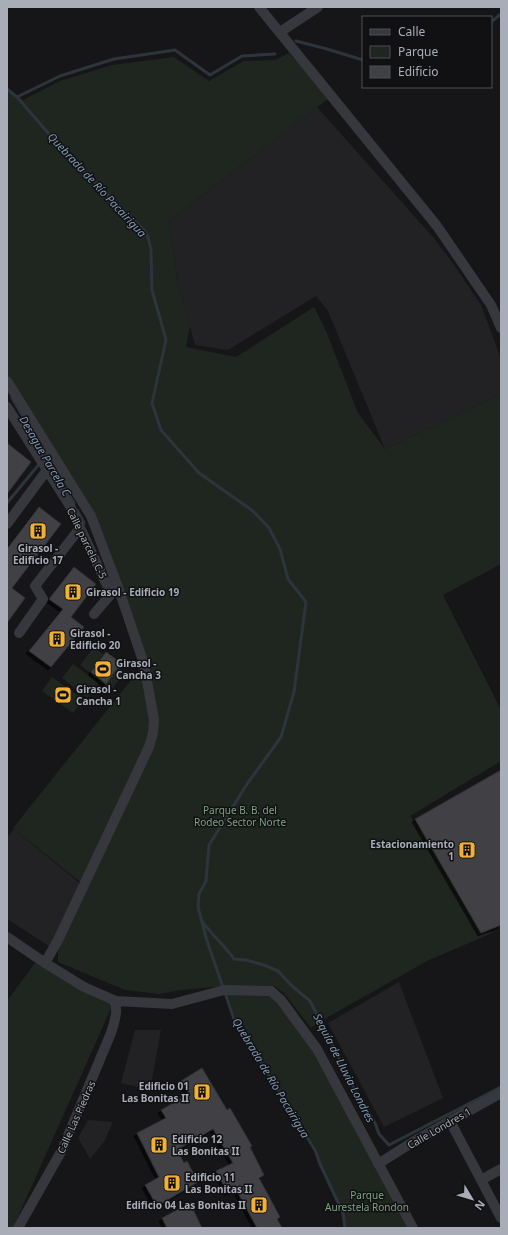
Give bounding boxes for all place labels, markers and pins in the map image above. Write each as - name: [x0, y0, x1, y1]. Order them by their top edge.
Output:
- building icon: Girasol - Edificio 17: [28, 521, 48, 541]
- place label: Girasol - Edificio 17: [13, 541, 63, 567]
- building icon: Girasol - Edificio 19: [63, 582, 83, 602]
- place label: Girasol - Edificio 19: [86, 585, 180, 599]
- place label: Girasol - Edificio 20: [70, 626, 120, 652]
- building icon: Girasol - Edificio 20: [47, 629, 67, 649]
- place label: Girasol - Cancha 3: [116, 656, 161, 682]
- sports icon: Girasol - Cancha 3: [93, 659, 113, 679]
- place label: Girasol - Cancha 1: [76, 682, 121, 708]
- sports icon: Girasol - Cancha 1: [53, 685, 73, 705]
- place label: Estacionamiento 1: [370, 837, 454, 863]
- building icon: Estacionamiento 1: [457, 840, 477, 860]
- place label: Edificio 01 Las Bonitas II: [122, 1079, 189, 1105]
- building icon: Edificio 01 Las Bonitas II: [192, 1082, 212, 1102]
- place label: Edificio 12 Las Bonitas II: [172, 1132, 239, 1158]
- building icon: Edificio 12 Las Bonitas II: [149, 1135, 169, 1155]
- place label: Edificio 11 Las Bonitas II: [185, 1170, 252, 1196]
- building icon: Edificio 11 Las Bonitas II: [162, 1173, 182, 1193]
- building icon: Edificio 04 Las Bonitas II: [249, 1195, 269, 1215]
- place label: Edificio 04 Las Bonitas II: [126, 1198, 246, 1212]

